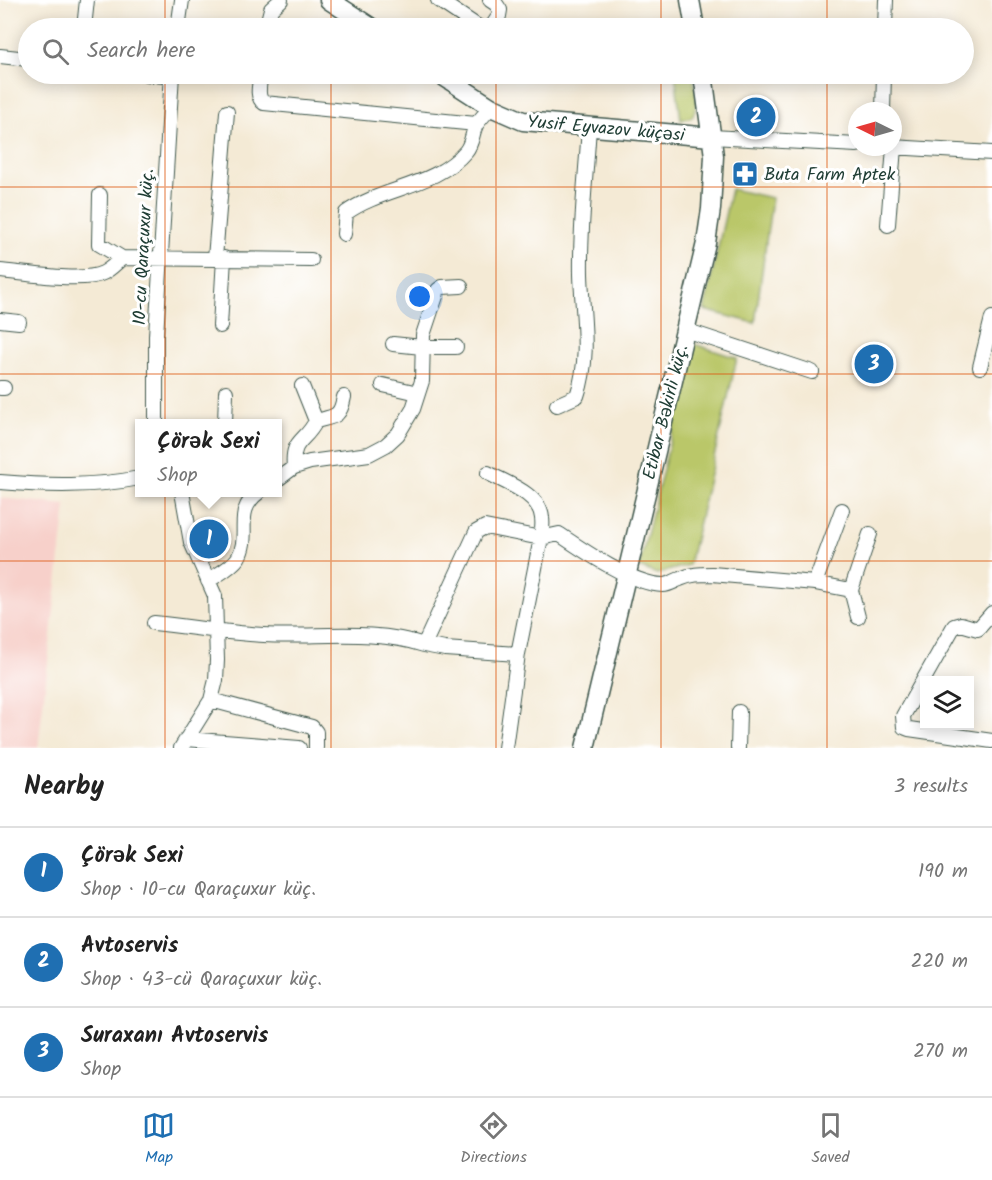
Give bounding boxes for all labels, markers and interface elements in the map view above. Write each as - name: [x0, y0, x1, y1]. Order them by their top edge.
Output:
- search box: [18, 18, 974, 84]
- text: Search here: [87, 34, 195, 69]
- icon: search: [39, 35, 72, 68]
- pin: 2: [736, 94, 776, 140]
- north arrow: [848, 102, 902, 156]
- street label: Yusif Eyvazov küçəsi: [526, 108, 687, 151]
- pharmacy icon: Buta Farm Aptek: [730, 159, 760, 189]
- place label: Buta Farm Aptek: [764, 161, 896, 190]
- street label: 10-cu Qaraçuxur küç.: [126, 168, 163, 326]
- your location: [405, 282, 434, 311]
- street label: Etibar Bəkirli küç.: [636, 342, 697, 483]
- pin: 3: [854, 342, 894, 386]
- popup: [135, 419, 282, 497]
- text: Çörək Sexi: [157, 425, 260, 460]
- text: Shop: [157, 460, 197, 492]
- pin: 1: [190, 516, 228, 562]
- map controls: [920, 676, 974, 730]
- button: layers: [920, 676, 974, 730]
- text: Nearby: [24, 766, 104, 808]
- text: 3 results: [894, 771, 968, 803]
- text: Çörək Sexi: [81, 839, 183, 874]
- text: 1: [40, 856, 47, 888]
- text: 190 m: [918, 856, 968, 888]
- text: Shop · 10-cu Qaraçuxur küç.: [81, 874, 316, 906]
- text: Avtoservis: [81, 929, 178, 964]
- text: 2: [38, 946, 49, 978]
- text: 220 m: [911, 946, 968, 978]
- text: Shop · 43-cü Qaraçuxur küç.: [81, 964, 322, 996]
- text: Suraxanı Avtoservis: [81, 1019, 268, 1054]
- text: 3: [38, 1036, 49, 1068]
- text: 270 m: [913, 1036, 968, 1068]
- text: Shop: [81, 1054, 121, 1086]
- tab: Map: [142, 1109, 175, 1170]
- tab: Directions: [460, 1109, 527, 1170]
- tab: Saved: [812, 1109, 850, 1170]

